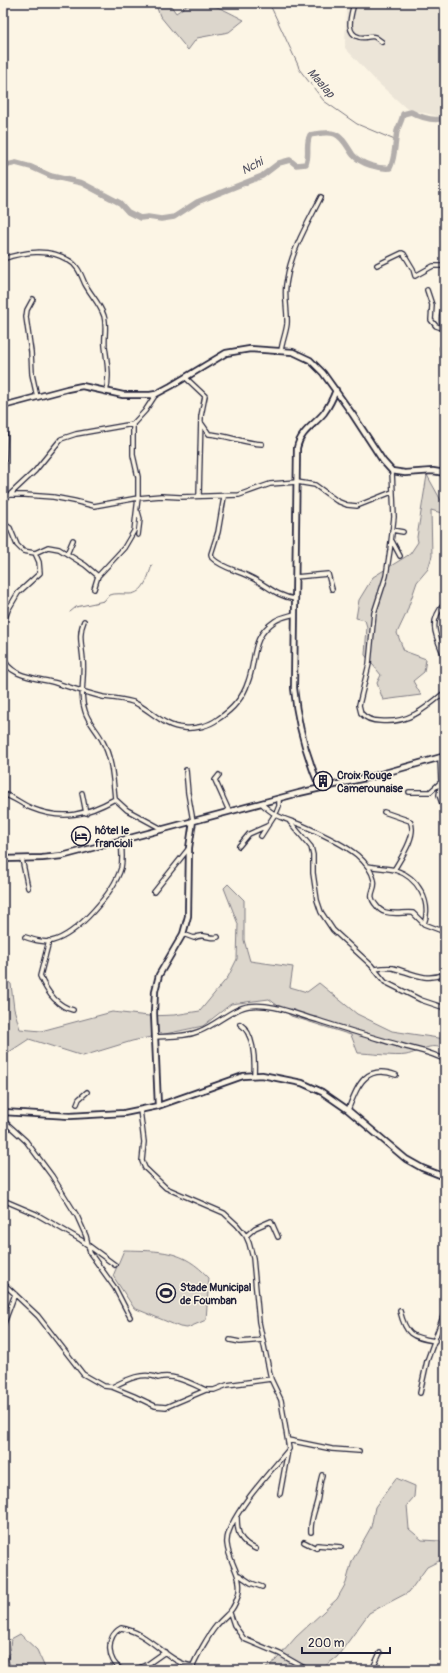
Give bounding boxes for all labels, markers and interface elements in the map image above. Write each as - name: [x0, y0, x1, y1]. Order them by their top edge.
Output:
- water label: Maalap: [304, 66, 338, 102]
- water label: Nchi: [239, 154, 267, 178]
- place label: Croix Rouge Camerounaise: [337, 769, 403, 795]
- building icon: Croix Rouge Camerounaise: [312, 770, 334, 792]
- place label: hôtel le francioli: [95, 824, 132, 850]
- hotel icon: hôtel le francioli: [70, 825, 92, 847]
- place label: Stade Municipal de Foumban: [180, 1281, 252, 1307]
- sports icon: Stade Municipal de Foumban: [155, 1282, 177, 1304]
- scale bar: [302, 1629, 390, 1655]
- text: 200 m: [308, 1636, 345, 1651]

